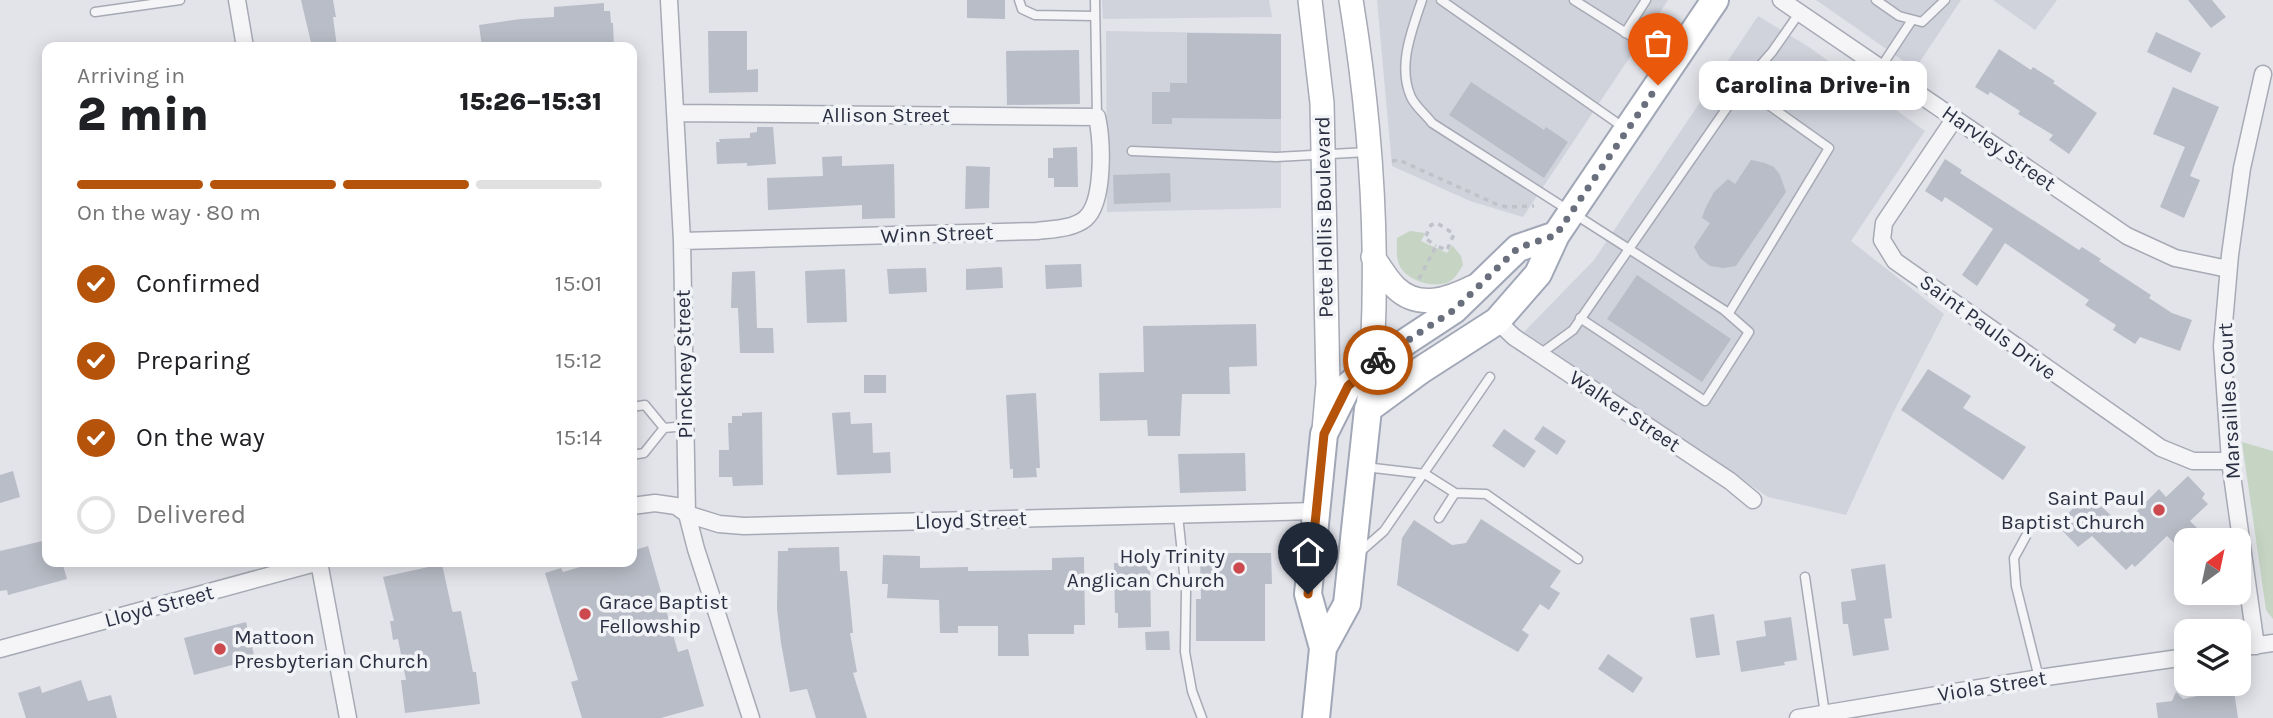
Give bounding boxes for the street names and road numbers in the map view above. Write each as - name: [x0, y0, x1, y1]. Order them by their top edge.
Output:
- street label: Harvley Street: [1938, 100, 2060, 196]
- street label: Allison Street: [822, 103, 950, 127]
- street label: Pete Hollis Boulevard: [1310, 116, 1338, 318]
- street label: Winn Street: [880, 220, 994, 248]
- street label: Saint Pauls Drive: [1915, 269, 2061, 385]
- street label: Pinckney Street: [671, 289, 697, 439]
- street label: Marsailles Court: [2213, 322, 2245, 480]
- street label: Walker Street: [1565, 365, 1685, 457]
- street label: Lloyd Street: [915, 506, 1027, 534]
- street label: Lloyd Street: [102, 580, 216, 632]
- street label: Viola Street: [1936, 666, 2048, 706]

